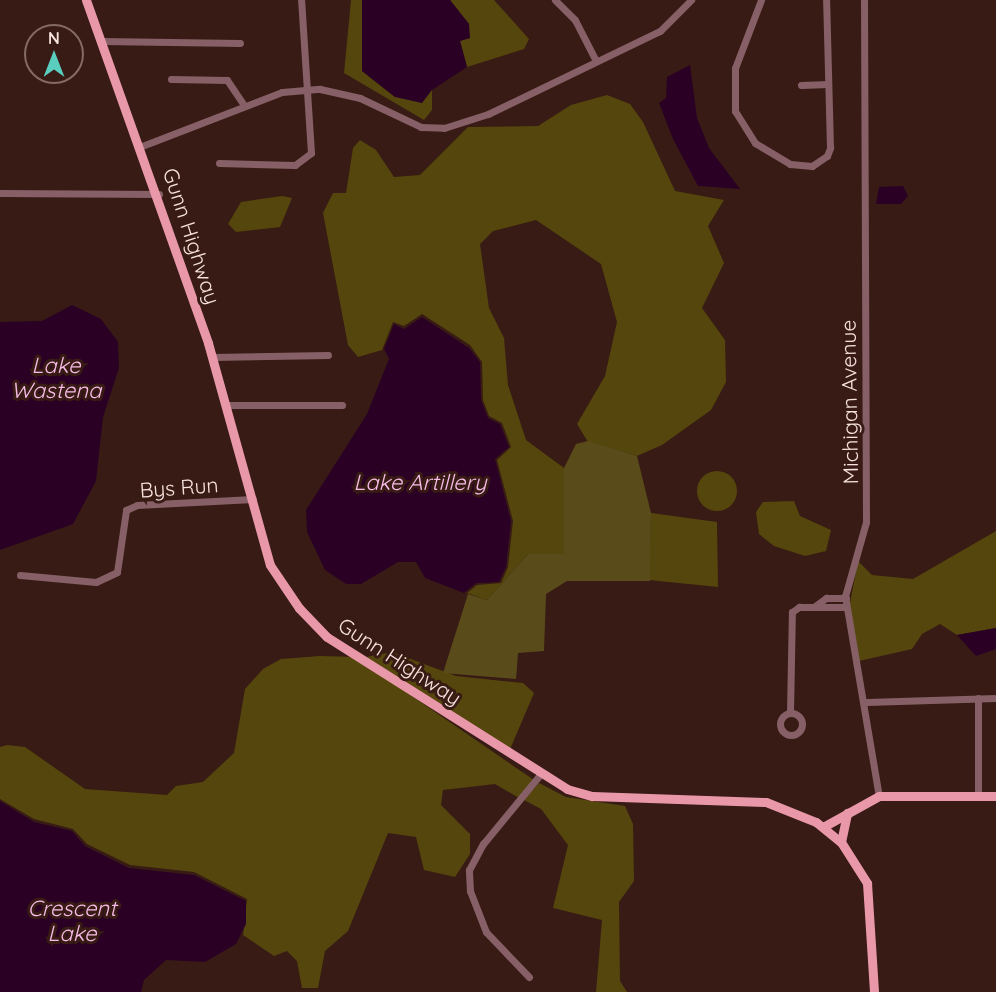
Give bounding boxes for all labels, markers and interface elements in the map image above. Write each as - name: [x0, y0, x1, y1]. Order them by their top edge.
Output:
- north arrow: [24, 24, 84, 84]
- text: N: [48, 28, 60, 48]
- street label: Gunn Highway: [158, 165, 226, 307]
- street label: Michigan Avenue: [835, 320, 863, 484]
- water label: Lake Wastena: [11, 352, 101, 404]
- water label: Lake Artillery: [354, 470, 486, 496]
- street label: Bys Run: [139, 472, 219, 502]
- street label: Gunn Highway: [334, 612, 466, 710]
- water label: Crescent Lake: [27, 895, 117, 946]

